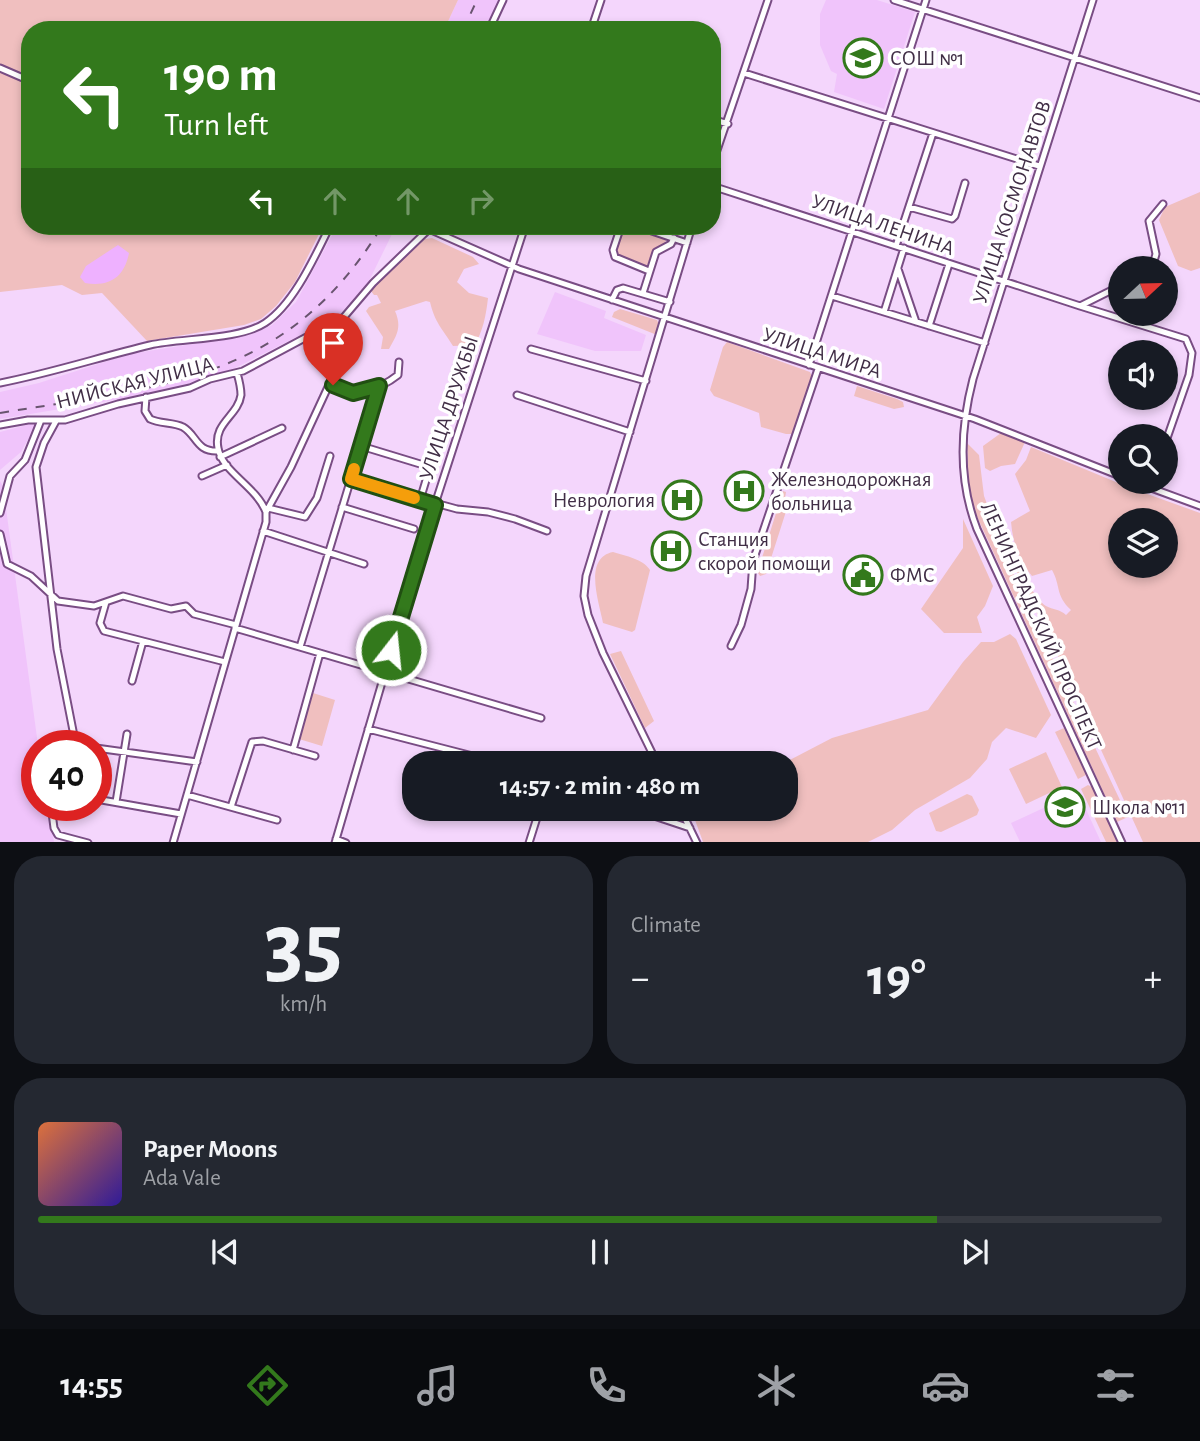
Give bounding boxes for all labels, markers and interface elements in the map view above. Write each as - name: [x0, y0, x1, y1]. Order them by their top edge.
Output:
- school or university icon: СОШ №1: [842, 37, 884, 79]
- place label: СОШ №1: [890, 48, 965, 69]
- icon: left: [49, 49, 140, 140]
- text: 190 m: [164, 51, 278, 100]
- street label: УЛИЦА КОСМОНАВТОВ: [969, 98, 1055, 306]
- text: Turn left: [164, 109, 268, 141]
- icon: left: [243, 182, 281, 220]
- icon: ahead: [316, 182, 354, 220]
- icon: ahead: [389, 182, 427, 220]
- icon: right: [462, 182, 500, 220]
- street label: УЛИЦА ЛЕНИНА: [809, 191, 957, 259]
- north arrow: [1108, 256, 1178, 326]
- map controls: [1108, 256, 1178, 578]
- pin: [303, 313, 363, 385]
- icon: arrive: [314, 324, 352, 362]
- street label: УЛИЦА МИРА: [760, 324, 884, 382]
- street label: УЛИЦА ДРУЖБЫ: [416, 333, 482, 483]
- button: sound: [1108, 340, 1178, 410]
- street label: НИЙСКАЯ УЛИЦА: [54, 352, 216, 413]
- button: search: [1108, 424, 1178, 494]
- place label: Железнодорожная больница: [771, 469, 931, 514]
- hospital icon: Железнодорожная больница: [723, 470, 765, 512]
- hospital icon: Неврология: [661, 479, 703, 521]
- place label: Неврология: [553, 490, 655, 511]
- street label: ЛЕНИНГРАДСКИЙ ПРОСПЕКТ: [977, 499, 1106, 753]
- button: layers: [1108, 508, 1178, 578]
- place label: Станция скорой помощи: [698, 529, 831, 574]
- hospital icon: Станция скорой помощи: [650, 530, 692, 572]
- public building icon: ФМС: [842, 554, 884, 596]
- place label: ФМС: [890, 565, 935, 586]
- position arrow: [354, 613, 428, 687]
- speed limit sign: 40: [21, 730, 112, 821]
- text: 14:57 · 2 min · 480 m: [500, 773, 700, 799]
- school or university icon: Школа №11: [1044, 786, 1086, 828]
- place label: Школа №11: [1092, 797, 1186, 818]
- text: 35: [264, 900, 343, 991]
- text: Climate: [631, 914, 701, 937]
- text: 19°: [867, 952, 926, 1004]
- text: −: [631, 960, 649, 998]
- text: +: [1144, 960, 1162, 998]
- text: km/h: [280, 993, 327, 1016]
- text: Paper Moons: [143, 1136, 278, 1162]
- text: Ada Vale: [143, 1167, 221, 1190]
- icon: previous: [206, 1233, 244, 1271]
- icon: pause: [581, 1233, 619, 1271]
- icon: next: [956, 1233, 994, 1271]
- icon: directions: [243, 1361, 292, 1410]
- icon: music: [413, 1361, 462, 1410]
- icon: phone: [582, 1361, 631, 1410]
- icon: climate: [752, 1361, 801, 1410]
- icon: car: [921, 1361, 970, 1410]
- icon: filters: [1091, 1361, 1140, 1410]
- text: 14:55: [60, 1369, 123, 1401]

